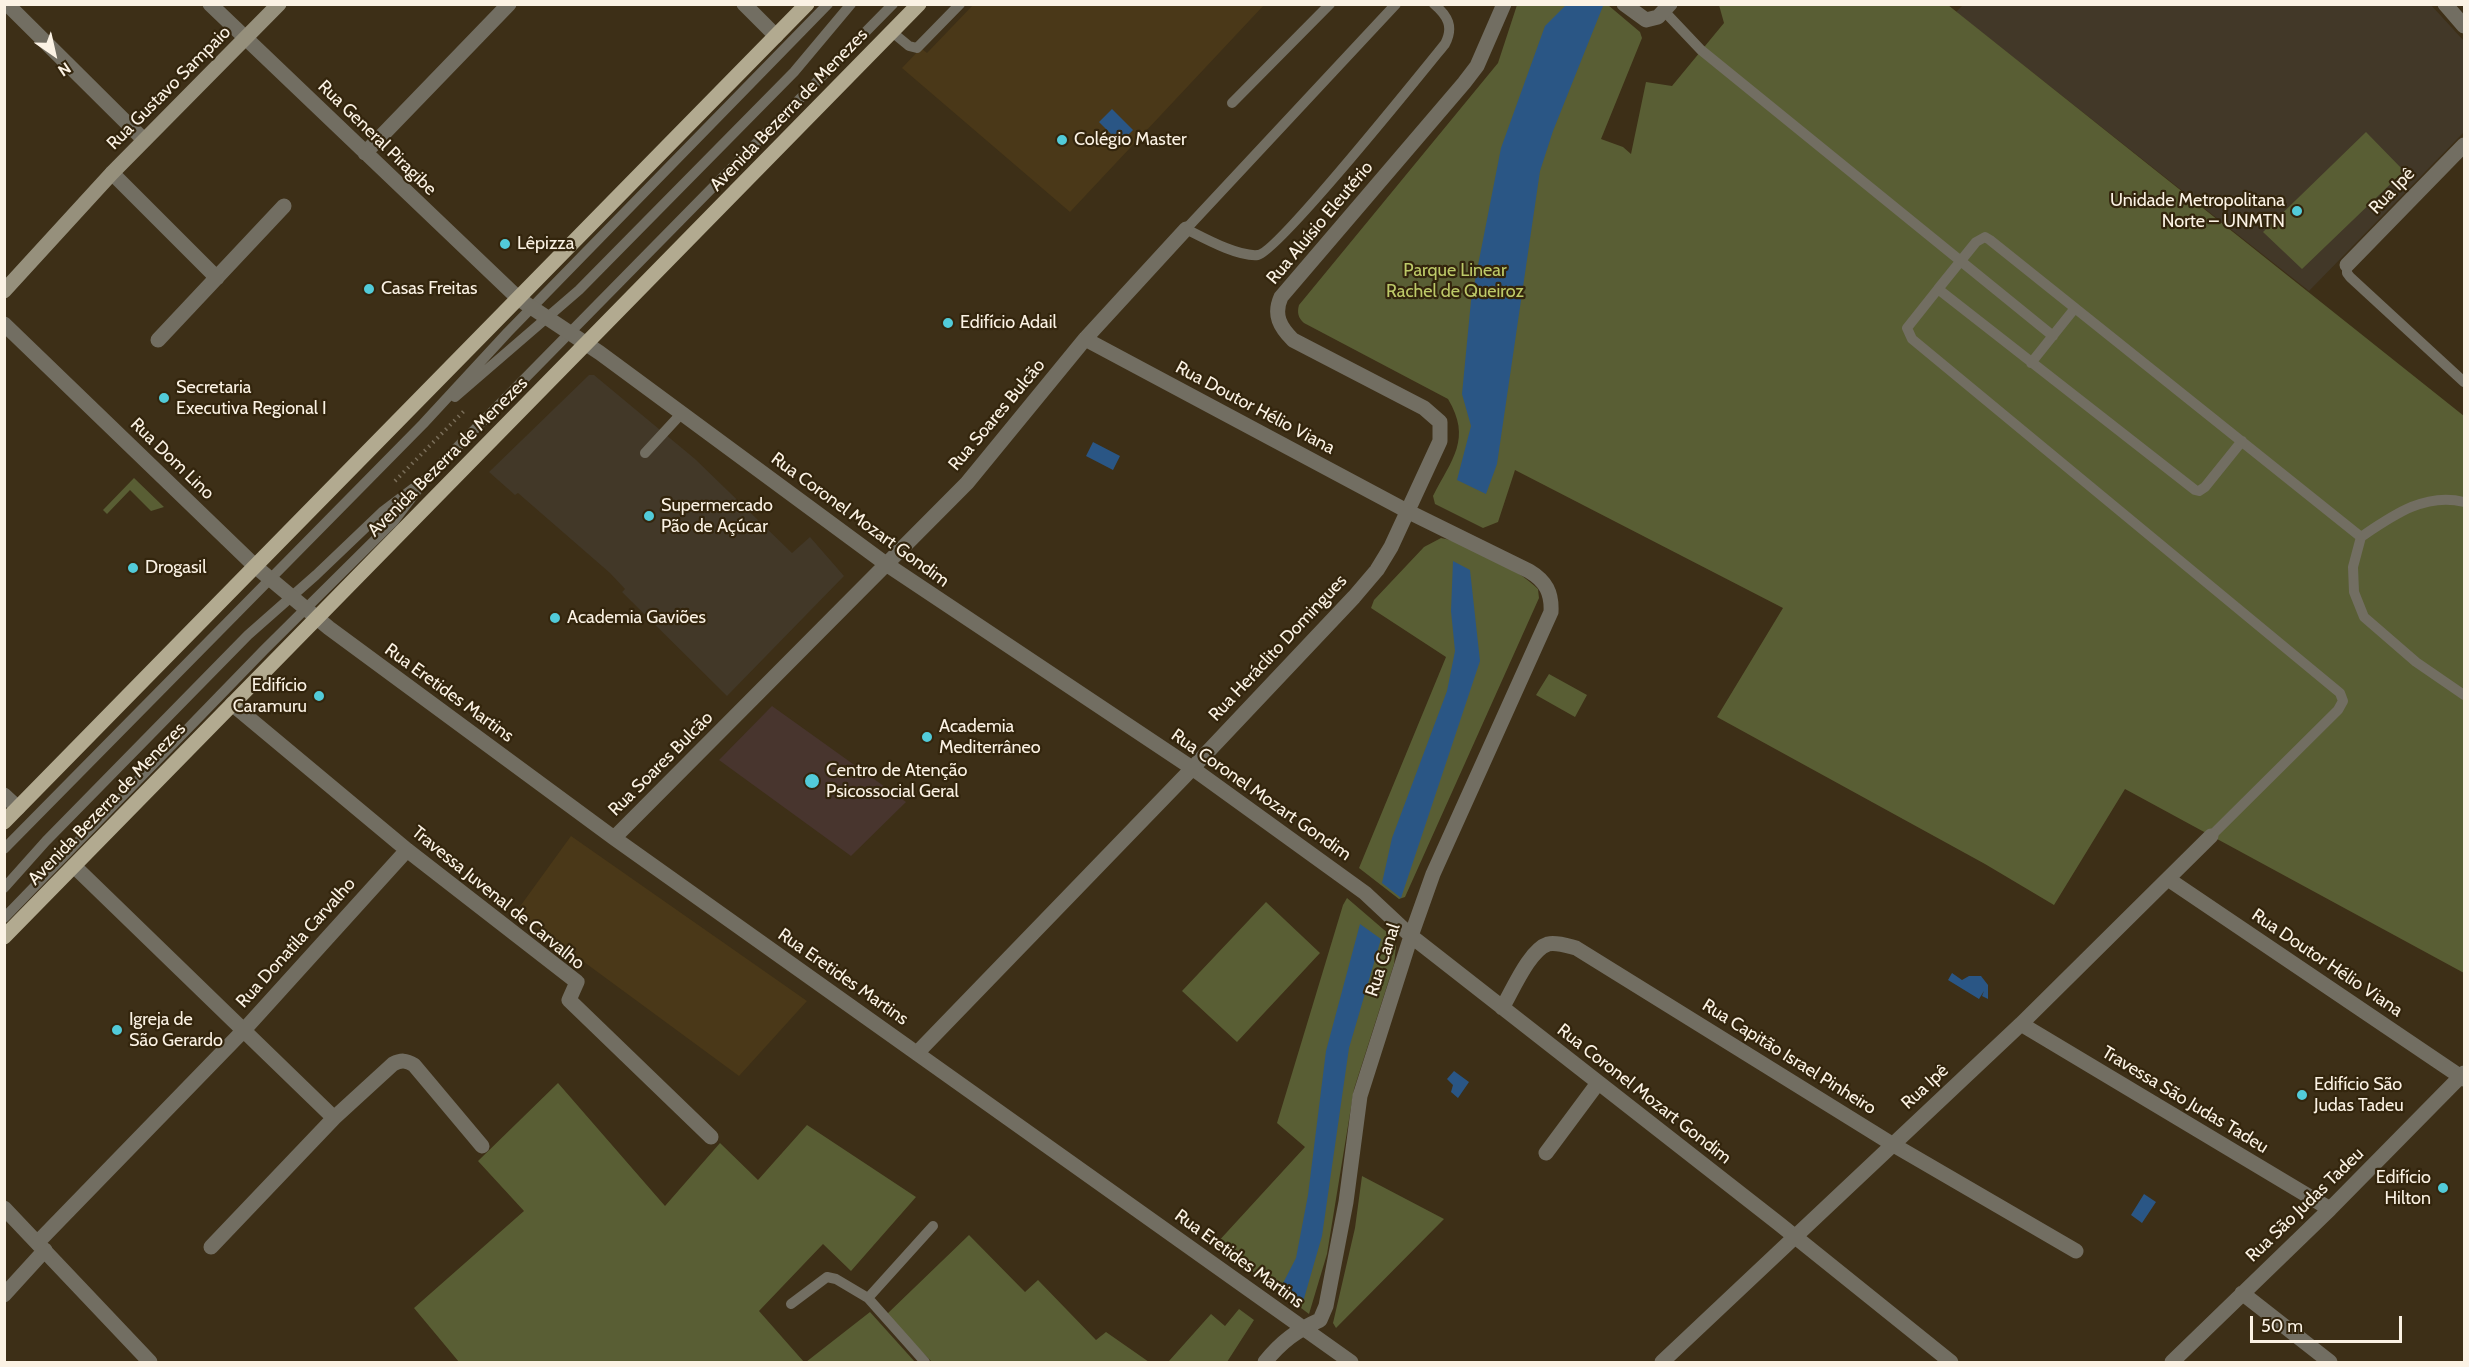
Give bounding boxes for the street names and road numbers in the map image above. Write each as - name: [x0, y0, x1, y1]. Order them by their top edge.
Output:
- street label: Rua Gustavo Sampaio: [103, 22, 235, 154]
- street label: Avenida Bezerra de Menezes: [706, 24, 872, 196]
- street label: Rua General Piragibe: [313, 76, 441, 200]
- street label: Rua Aluísio Eleutério: [1262, 157, 1378, 289]
- street label: Rua Ipê: [2365, 163, 2419, 219]
- street label: Rua Soares Bulcão: [944, 355, 1050, 475]
- street label: Rua Doutor Hélio Viana: [1172, 357, 1338, 459]
- street label: Avenida Bezerra de Menezes: [363, 372, 533, 542]
- street label: Rua Dom Lino: [126, 414, 218, 504]
- street label: Rua Coronel Mozart Gondim: [767, 448, 953, 592]
- street label: Rua Heráclito Domingues: [1204, 570, 1352, 726]
- street label: Rua Eretides Martins: [380, 639, 518, 747]
- street label: Rua Soares Bulcão: [604, 707, 718, 821]
- street label: Avenida Bezerra de Menezes: [24, 718, 190, 890]
- street label: Rua Coronel Mozart Gondim: [1167, 724, 1355, 866]
- street label: Travessa Juvenal de Carvalho: [407, 822, 589, 974]
- street label: Rua Donatila Carvalho: [232, 873, 360, 1013]
- street label: Rua Doutor Hélio Viana: [2247, 904, 2407, 1022]
- street label: Rua Canal: [1361, 921, 1405, 999]
- street label: Rua Eretides Martins: [774, 924, 912, 1030]
- street label: Rua Capitão Israel Pinheiro: [1698, 995, 1880, 1119]
- street label: Rua Coronel Mozart Gondim: [1553, 1019, 1735, 1169]
- street label: Travessa São Judas Tadeu: [2098, 1042, 2272, 1158]
- street label: Rua Ipê: [1897, 1060, 1953, 1114]
- street label: Rua São Judas Tadeu: [2242, 1143, 2368, 1267]
- street label: Rua Eretides Martins: [1170, 1205, 1308, 1313]

